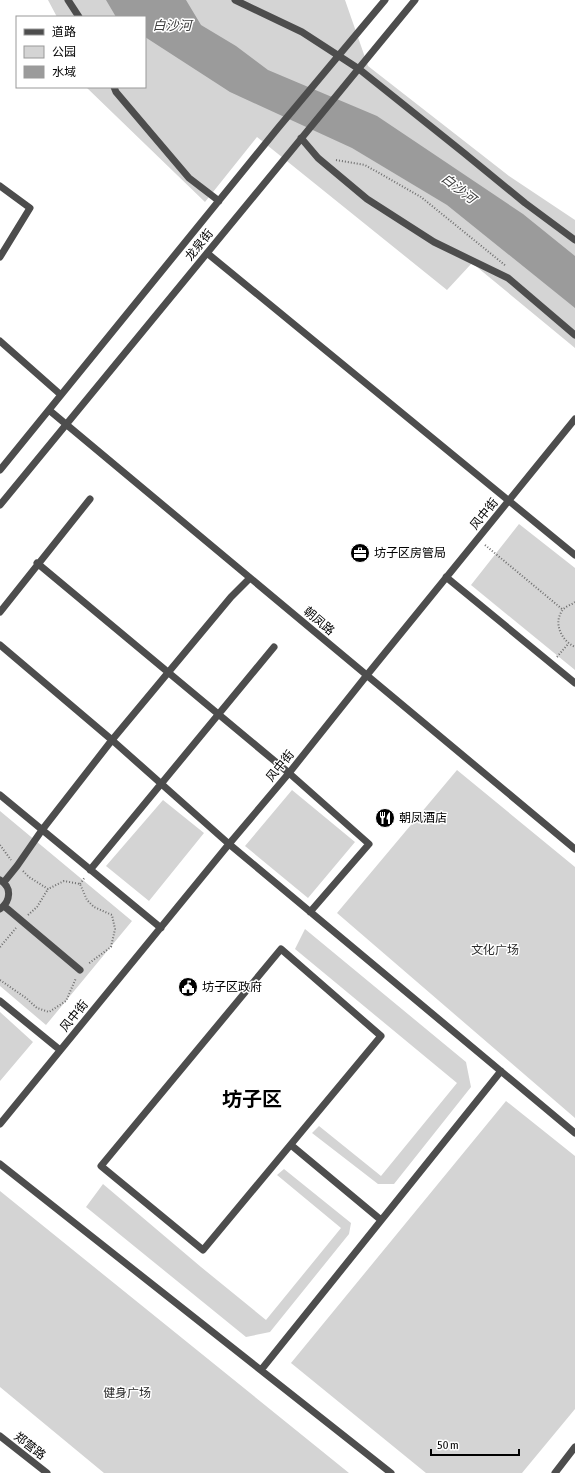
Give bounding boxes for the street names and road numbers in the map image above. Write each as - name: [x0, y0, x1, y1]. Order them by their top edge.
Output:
- street label: 龙泉街: [182, 227, 216, 263]
- street label: 风中街: [467, 496, 501, 532]
- street label: 朝凤路: [301, 604, 337, 638]
- street label: 风中街: [263, 748, 297, 784]
- street label: 风中街: [57, 998, 91, 1034]
- street label: 郑营路: [12, 1429, 48, 1463]

